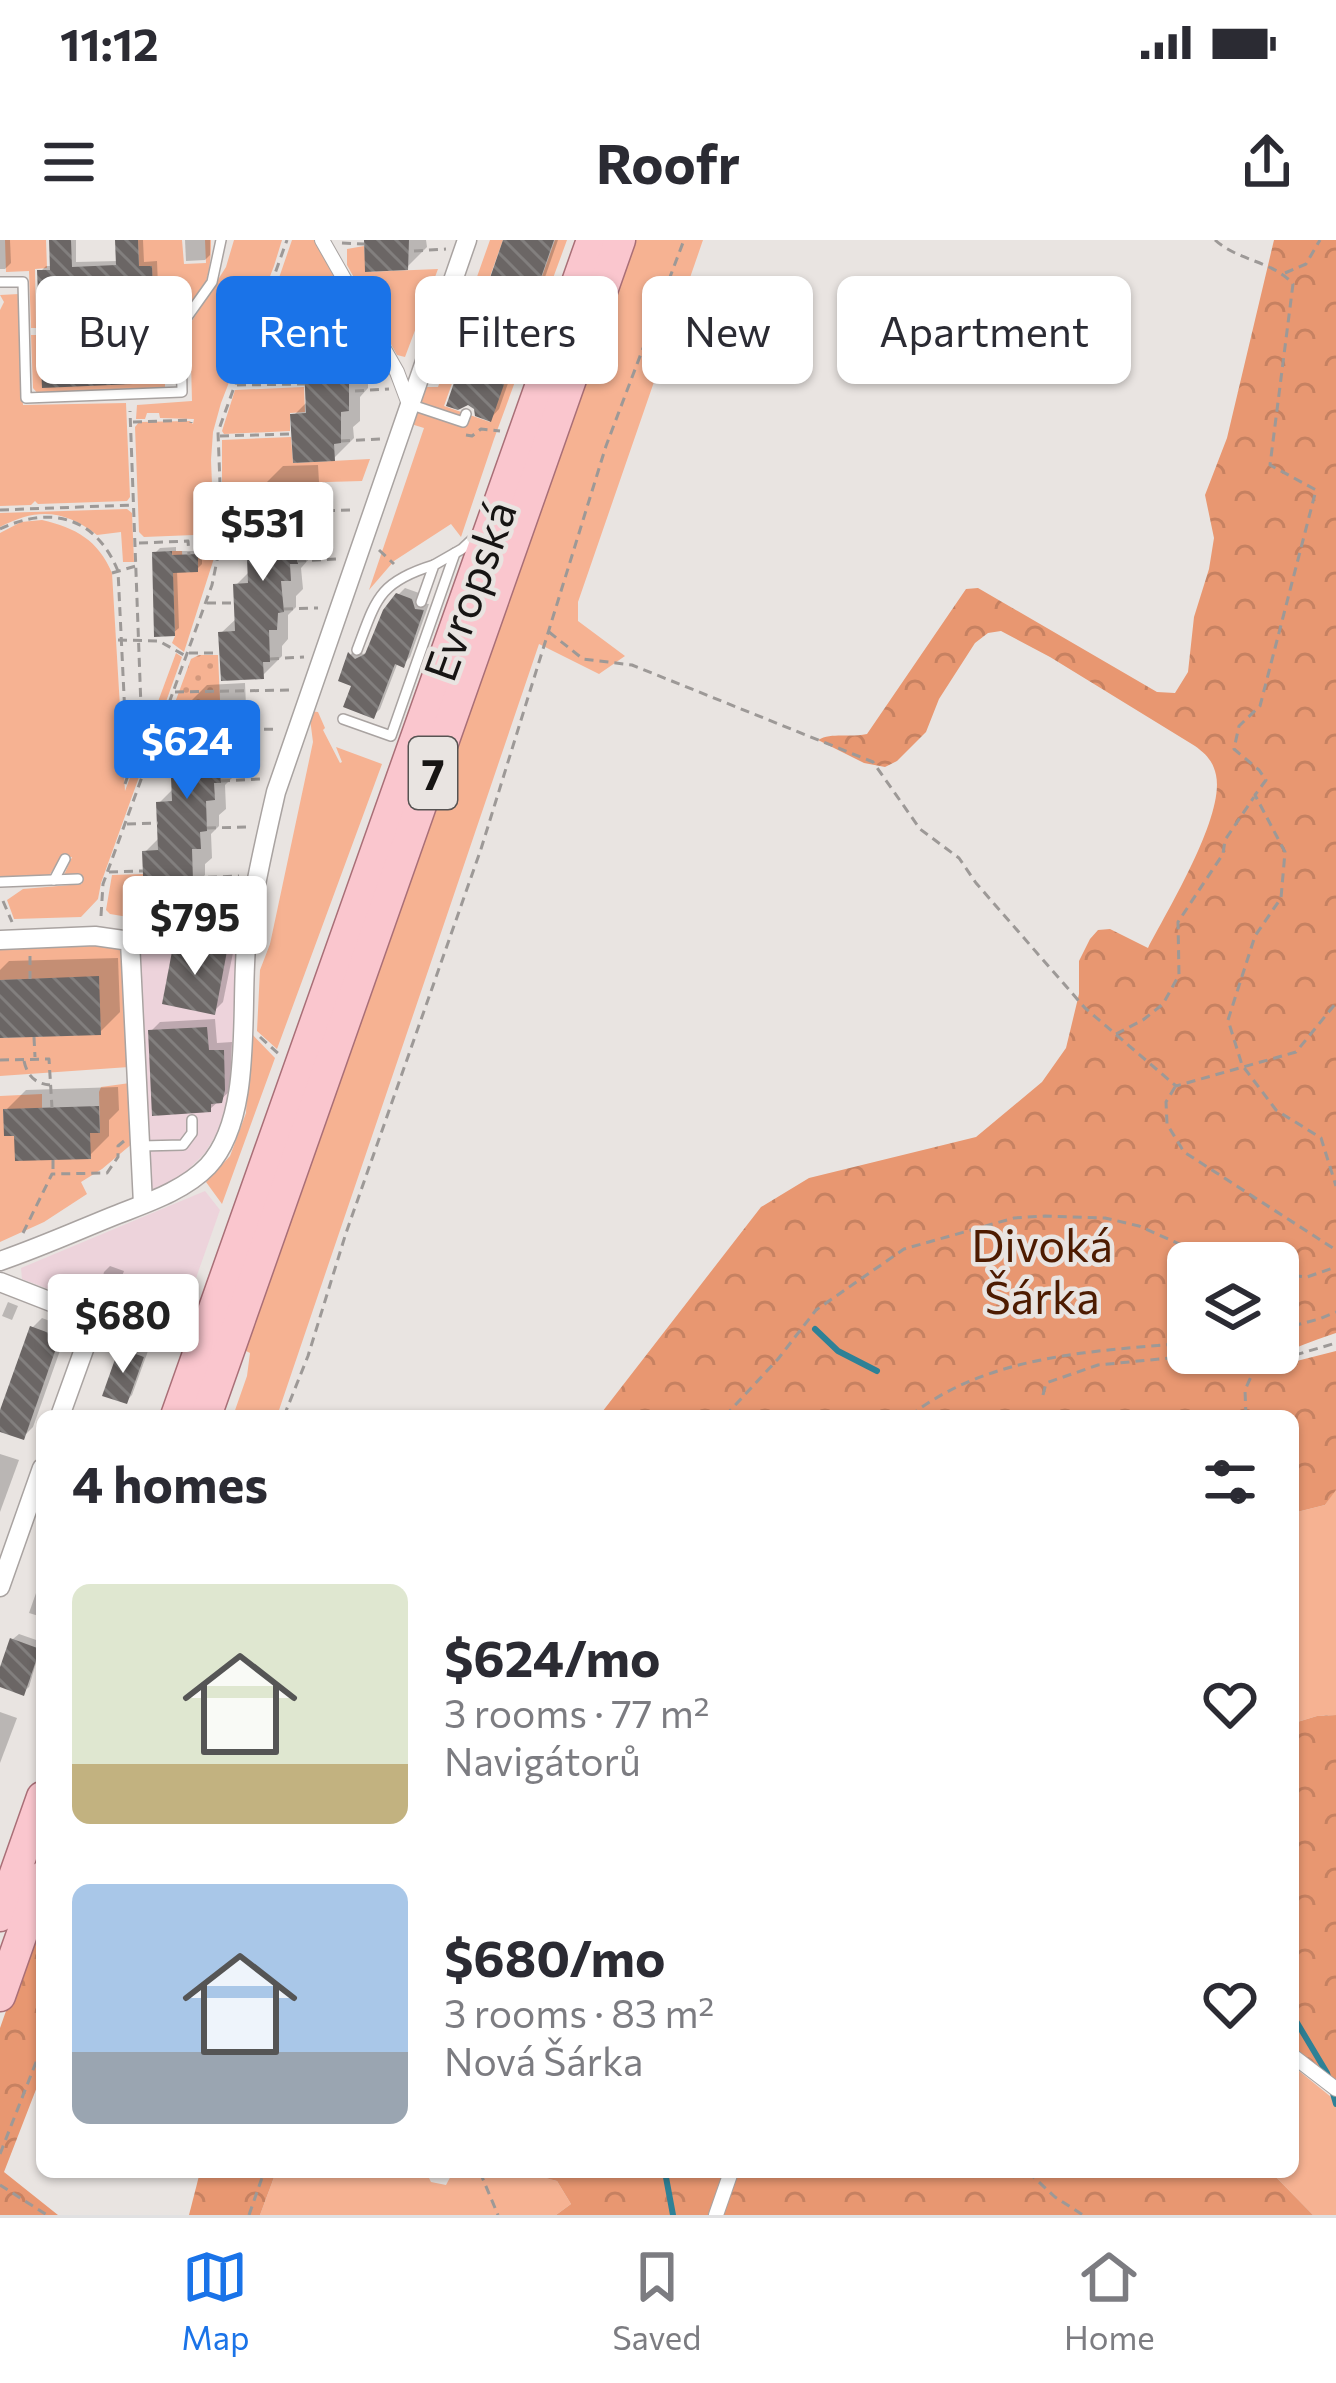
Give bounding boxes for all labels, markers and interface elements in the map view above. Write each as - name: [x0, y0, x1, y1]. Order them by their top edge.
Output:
- text: 11:12: [60, 15, 159, 70]
- icon: menu: [36, 129, 102, 195]
- text: Roofr: [596, 129, 740, 195]
- icon: share: [1234, 129, 1300, 195]
- chip: Buy: [36, 276, 192, 384]
- chip: Rent: [216, 276, 391, 384]
- chip: Filters: [415, 276, 618, 384]
- chip: New: [642, 276, 813, 384]
- chip: Apartment: [837, 276, 1131, 384]
- pin: $531: [192, 482, 334, 584]
- street label: Evropská: [410, 492, 526, 688]
- text: $531: [220, 497, 306, 545]
- pin: $624: [116, 700, 258, 802]
- text: $624: [141, 715, 233, 763]
- road number: 7: [409, 737, 457, 809]
- pin: $795: [124, 876, 266, 978]
- text: $795: [150, 891, 240, 939]
- park label: Divoká Šárka: [971, 1216, 1113, 1323]
- map controls: [1167, 1242, 1299, 1374]
- button: layers: [1167, 1242, 1299, 1374]
- pin: $680: [52, 1274, 194, 1376]
- text: $680: [75, 1289, 171, 1337]
- icon: filters: [1197, 1449, 1263, 1515]
- text: 4 homes: [72, 1451, 268, 1514]
- text: $624/mo: [444, 1625, 660, 1688]
- icon: home: [168, 1632, 312, 1776]
- icon: heart: [1197, 1671, 1263, 1737]
- text: 3 rooms · 77 m²: [444, 1688, 710, 1736]
- text: Navigátorů: [444, 1736, 641, 1784]
- text: $680/mo: [444, 1925, 666, 1988]
- icon: home: [168, 1932, 312, 2076]
- icon: heart: [1197, 1971, 1263, 2037]
- text: 3 rooms · 83 m²: [444, 1988, 714, 2036]
- text: Nová Šárka: [444, 2036, 644, 2084]
- tab: Map: [181, 2244, 249, 2357]
- tab: Saved: [612, 2244, 701, 2357]
- tab: Home: [1064, 2244, 1155, 2357]

